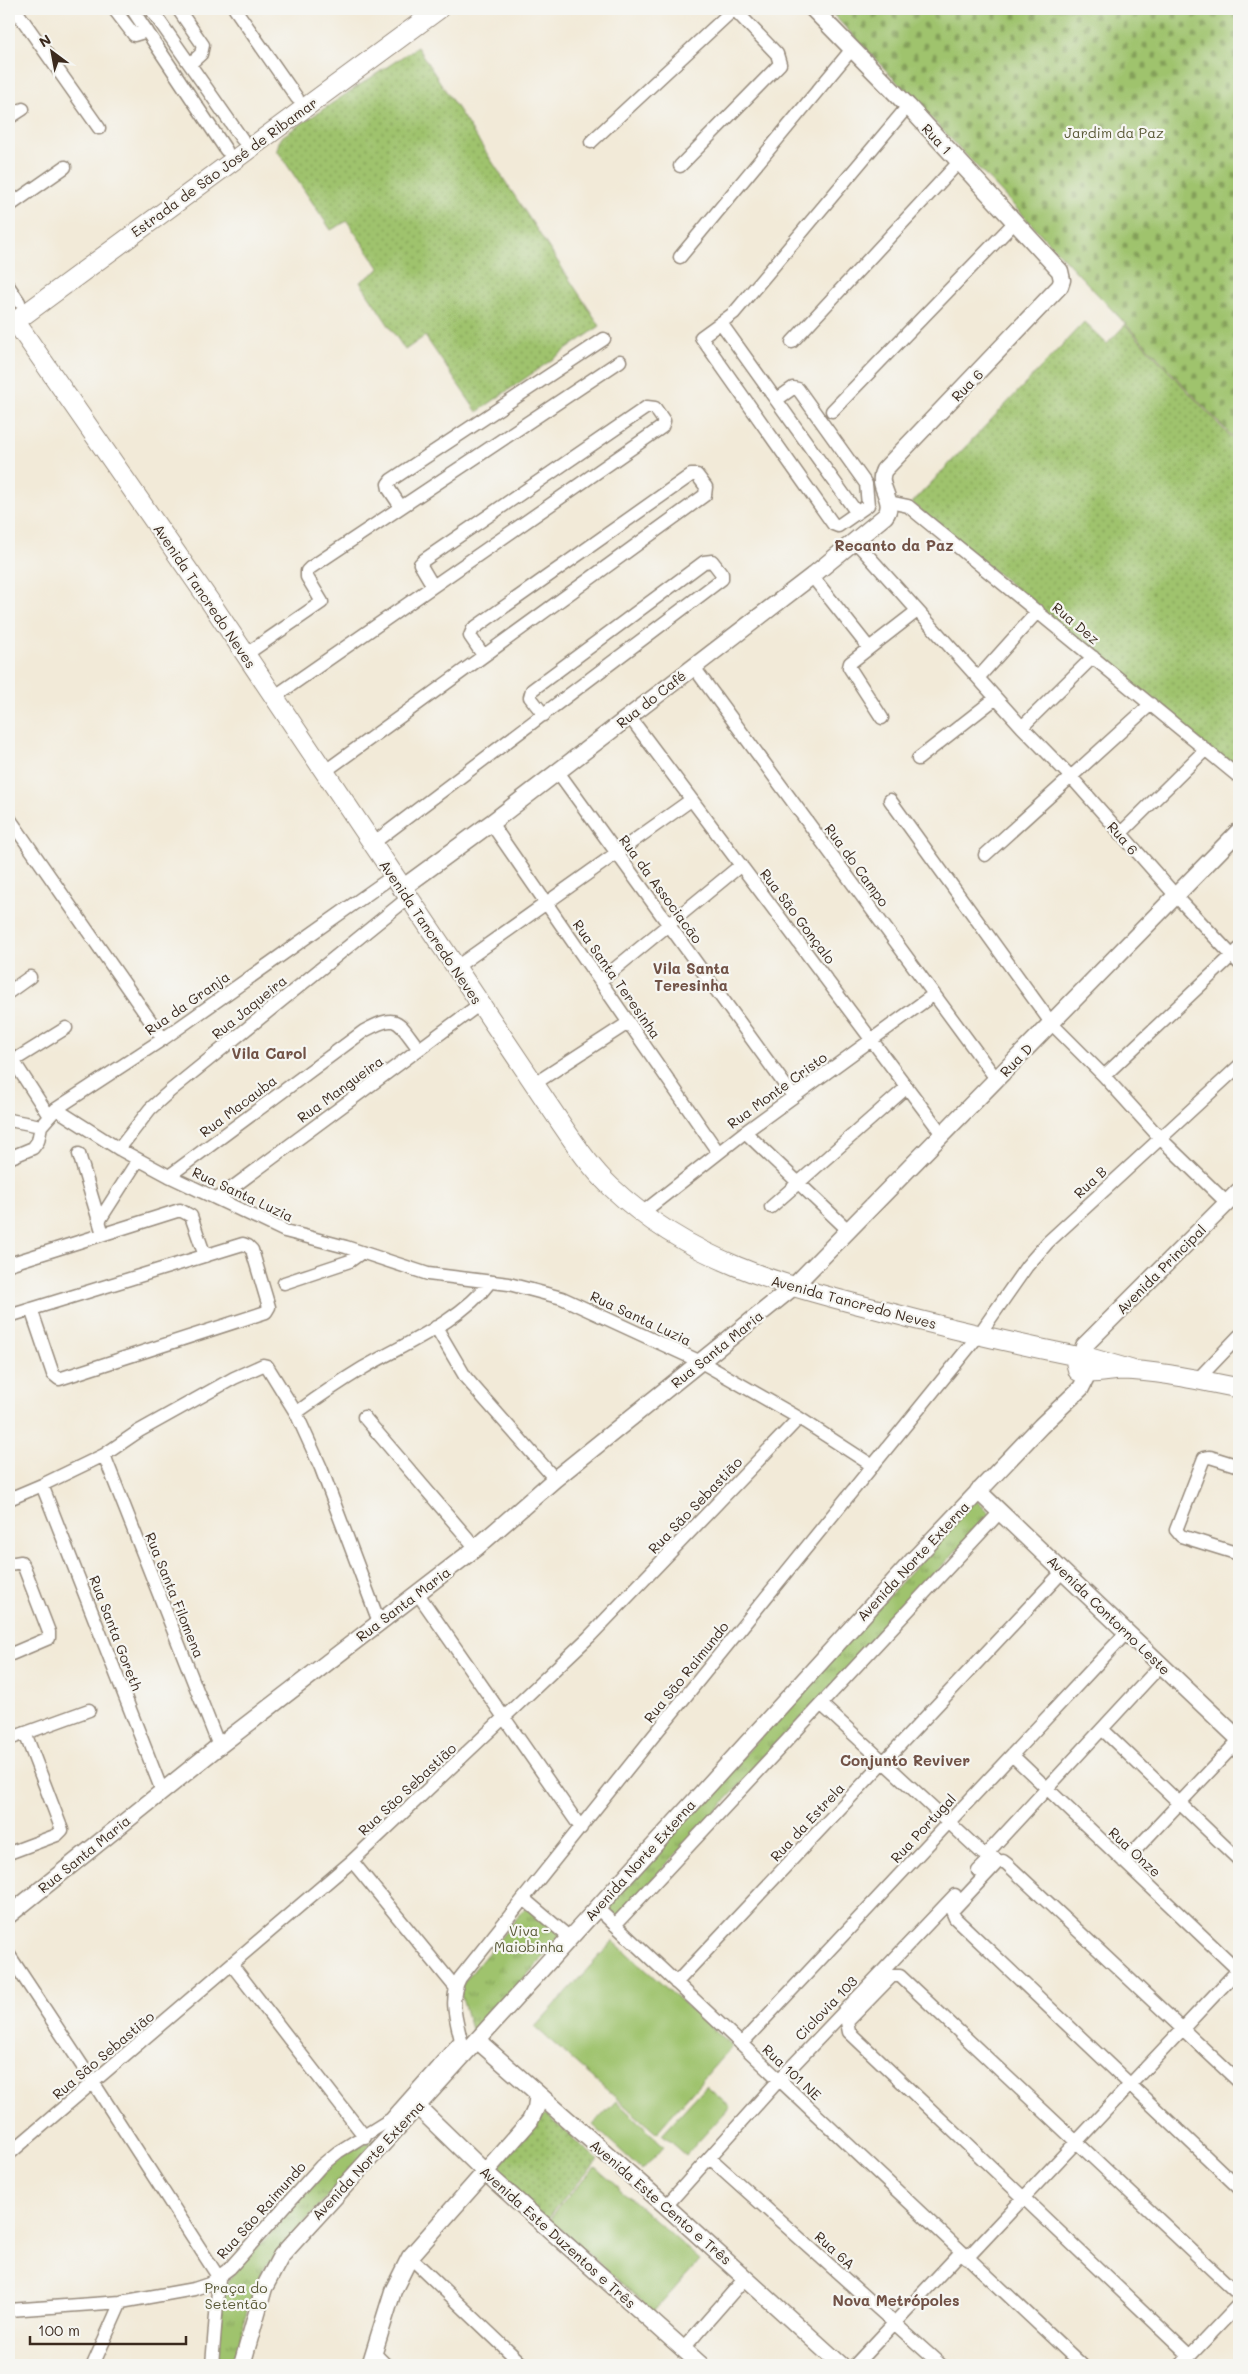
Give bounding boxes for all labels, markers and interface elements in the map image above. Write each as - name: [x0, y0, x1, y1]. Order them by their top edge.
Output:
- north arrow: [28, 28, 78, 78]
- text: N: [35, 30, 54, 51]
- street label: Estrada de São José de Ribamar: [127, 93, 321, 241]
- street label: Rua 1: [918, 119, 956, 159]
- park label: Jardim da Paz: [1064, 123, 1164, 142]
- street label: Rua 6: [947, 365, 987, 405]
- street label: Avenida Tancredo Neves: [150, 520, 260, 672]
- district label: Recanto da Paz: [834, 535, 954, 555]
- street label: Rua Dez: [1048, 598, 1104, 648]
- street label: Rua do Café: [612, 666, 690, 732]
- street label: Rua 6: [1103, 817, 1143, 859]
- street label: Rua do Campo: [820, 820, 894, 910]
- street label: Rua da Associacão: [615, 831, 707, 947]
- street label: Avenida Tancredo Neves: [376, 856, 486, 1008]
- street label: Rua São Gonçalo: [756, 865, 840, 967]
- street label: Rua Santa Teresinha: [569, 916, 665, 1042]
- district label: Vila Santa Teresinha: [653, 958, 729, 995]
- street label: Rua da Granja: [141, 967, 233, 1039]
- street label: Rua Jaqueira: [207, 971, 291, 1043]
- street label: Rua D: [995, 1039, 1037, 1081]
- district label: Vila Carol: [232, 1043, 306, 1063]
- street label: Rua Monte Cristo: [723, 1047, 831, 1133]
- street label: Rua Mangueira: [293, 1051, 387, 1127]
- street label: Rua Macauba: [196, 1071, 280, 1141]
- street label: Rua Santa Luzia: [189, 1162, 297, 1226]
- street label: Rua B: [1069, 1162, 1111, 1202]
- street label: Avenida Principal: [1112, 1220, 1210, 1318]
- street label: Avenida Tancredo Neves: [769, 1271, 939, 1333]
- street label: Rua Santa Luzia: [587, 1286, 695, 1350]
- street label: Rua Santa Maria: [667, 1306, 767, 1392]
- street label: Rua São Sebastião: [644, 1452, 746, 1558]
- street label: Avenida Norte Externa: [853, 1497, 973, 1625]
- street label: Rua Santa Filomena: [141, 1529, 209, 1661]
- street label: Avenida Contorno Leste: [1043, 1551, 1175, 1679]
- street label: Rua Santa Maria: [352, 1562, 454, 1646]
- street label: Rua Santa Goreth: [85, 1573, 147, 1693]
- street label: Rua São Raimundo: [639, 1617, 733, 1727]
- street label: Rua São Sebastião: [354, 1739, 460, 1839]
- district label: Conjunto Reviver: [840, 1750, 970, 1770]
- street label: Rua da Estrela: [766, 1779, 848, 1865]
- street label: Rua Portugal: [886, 1789, 960, 1867]
- street label: Avenida Norte Externa: [580, 1795, 700, 1925]
- street label: Rua Santa Maria: [34, 1811, 134, 1897]
- street label: Rua Onze: [1105, 1823, 1165, 1881]
- park label: Viva - Maiobinha: [494, 1921, 564, 1956]
- street label: Ciclovia 103: [791, 1972, 861, 2044]
- street label: Rua São Sebastião: [48, 2007, 158, 2103]
- street label: Rua 101 NE: [759, 2040, 825, 2104]
- street label: Avenida Norte Externa: [308, 2096, 428, 2224]
- street label: Avenida Este Cento e Três: [586, 2135, 736, 2269]
- street label: Rua São Raimundo: [212, 2157, 310, 2263]
- street label: Avenida Este Duzentos e Três: [476, 2162, 640, 2312]
- street label: Rua 6A: [811, 2227, 859, 2273]
- park label: Praça do Setentão: [205, 2278, 267, 2313]
- district label: Nova Metrópoles: [833, 2290, 960, 2310]
- scale bar: [30, 2314, 186, 2346]
- text: 100 m: [38, 2320, 80, 2340]

